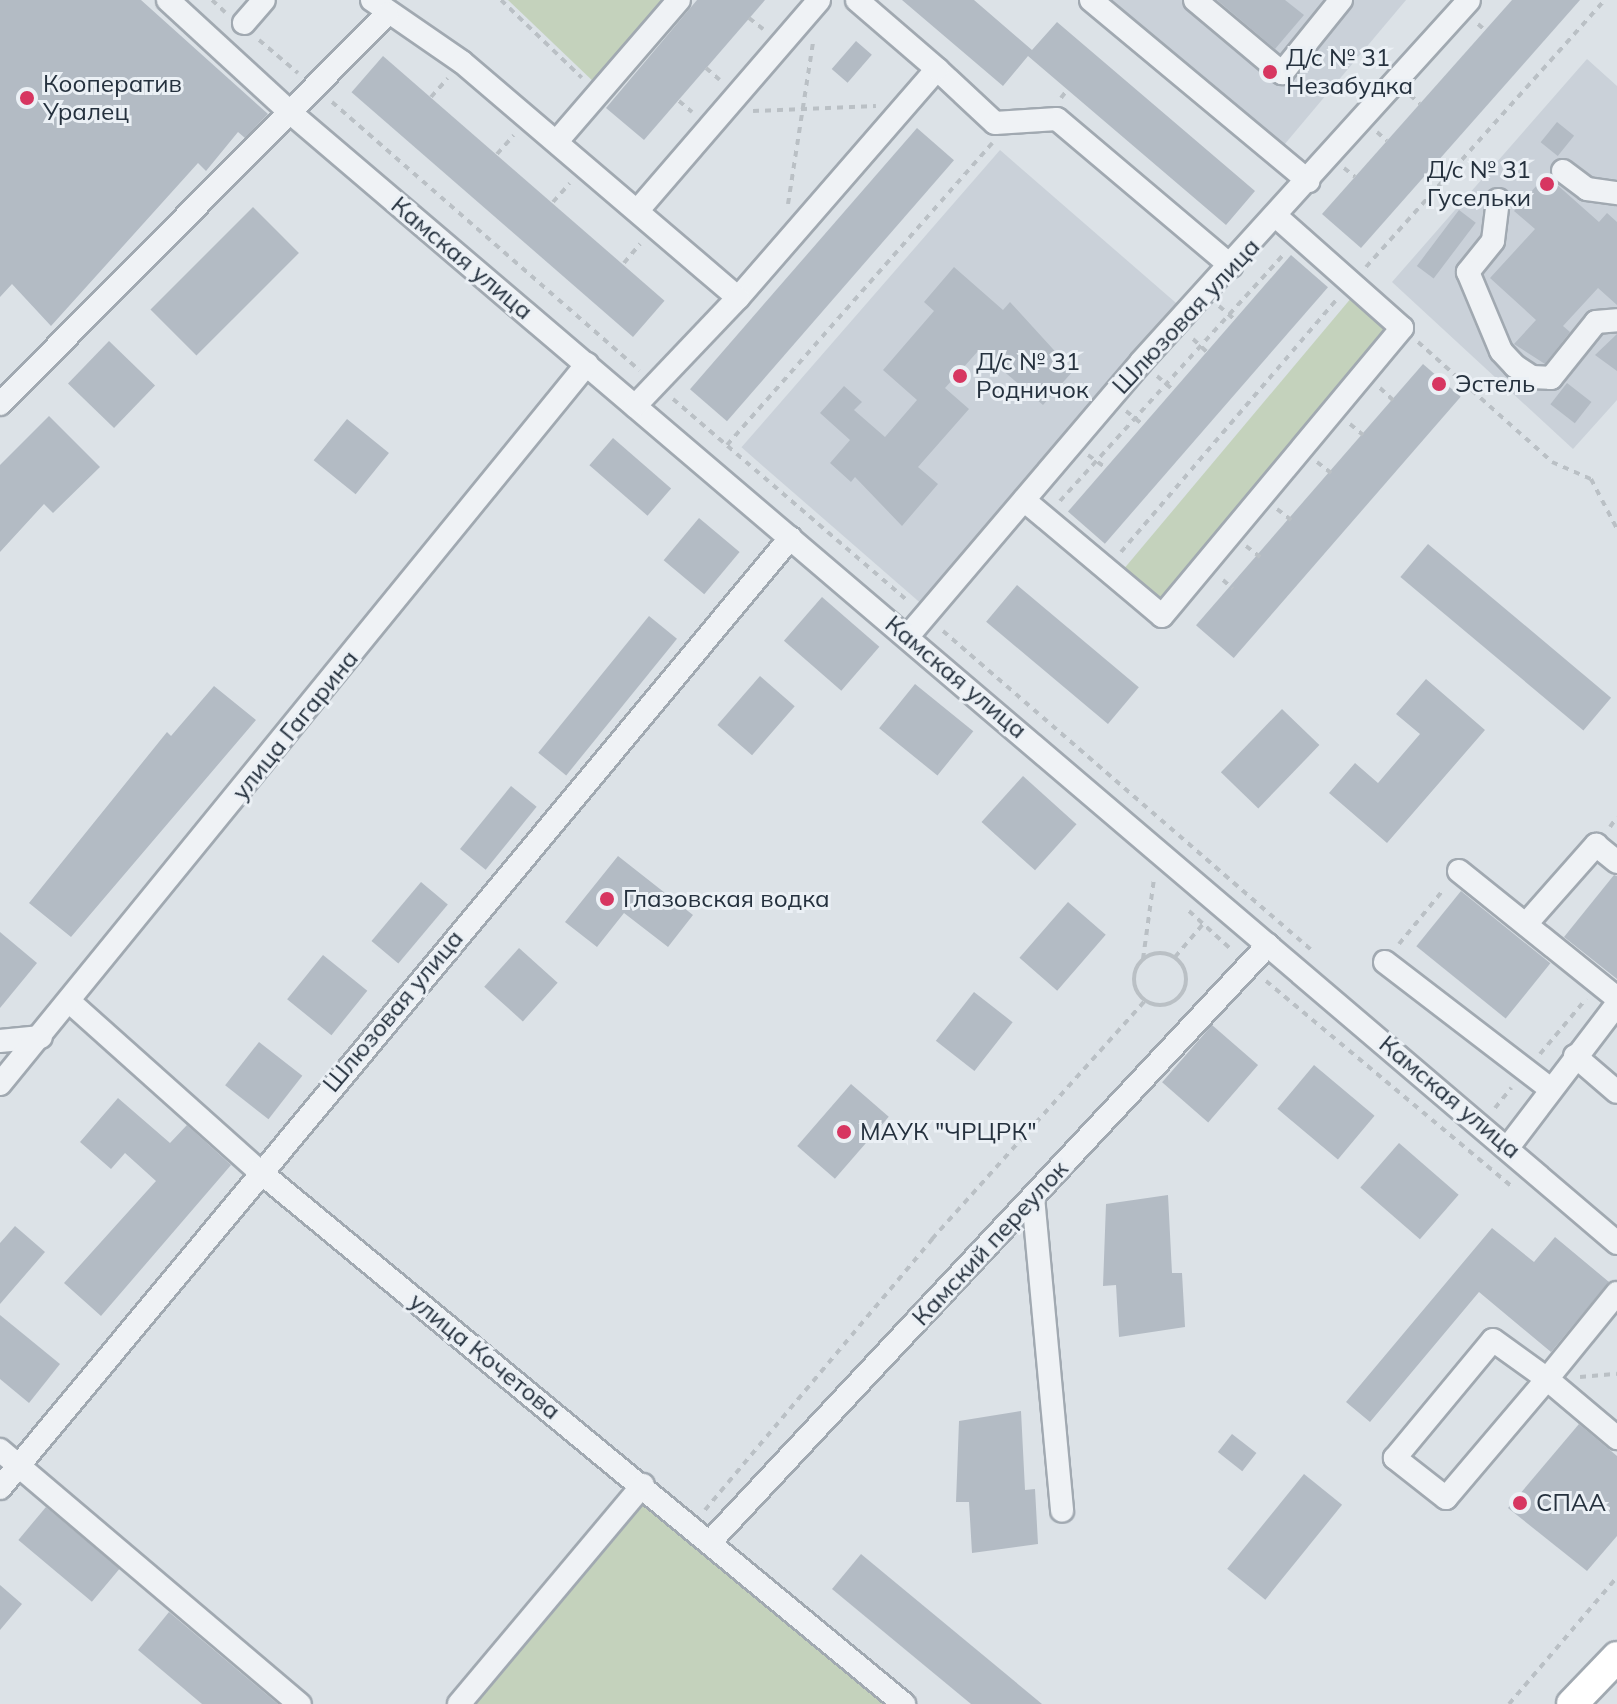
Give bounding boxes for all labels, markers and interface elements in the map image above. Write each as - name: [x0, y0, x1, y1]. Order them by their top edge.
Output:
- place label: Д/с № 31 Незабудка: [1286, 44, 1413, 100]
- marker: Д/с № 31 Незабудка: [1261, 63, 1279, 81]
- place label: Кооператив Уралец: [43, 70, 182, 126]
- marker: Кооператив Уралец: [18, 89, 36, 107]
- place label: Д/с № 31 Гусельки: [1427, 156, 1531, 212]
- marker: Д/с № 31 Гусельки: [1538, 175, 1556, 193]
- street label: Камская улица: [385, 191, 539, 325]
- street label: Шлюзовая улица: [1106, 232, 1266, 400]
- place label: Д/с № 31 Родничок: [976, 348, 1089, 404]
- marker: Д/с № 31 Родничок: [951, 367, 969, 385]
- place label: Эстель: [1455, 370, 1535, 398]
- marker: Эстель: [1430, 375, 1448, 393]
- street label: Камская улица: [879, 610, 1033, 744]
- street label: улица Гагарина: [226, 644, 364, 806]
- place label: Глазовская водка: [623, 885, 830, 913]
- marker: Глазовская водка: [598, 890, 616, 908]
- street label: Шлюзовая улица: [317, 924, 469, 1098]
- street label: Камская улица: [1373, 1030, 1527, 1164]
- place label: МАУК "ЧРЦРК": [860, 1118, 1037, 1146]
- marker: МАУК "ЧРЦРК": [835, 1123, 853, 1141]
- street label: Камский переулок: [906, 1155, 1074, 1331]
- street label: улица Кочетова: [404, 1286, 566, 1426]
- place label: СПАА: [1536, 1489, 1606, 1517]
- marker: СПАА: [1511, 1494, 1529, 1512]

